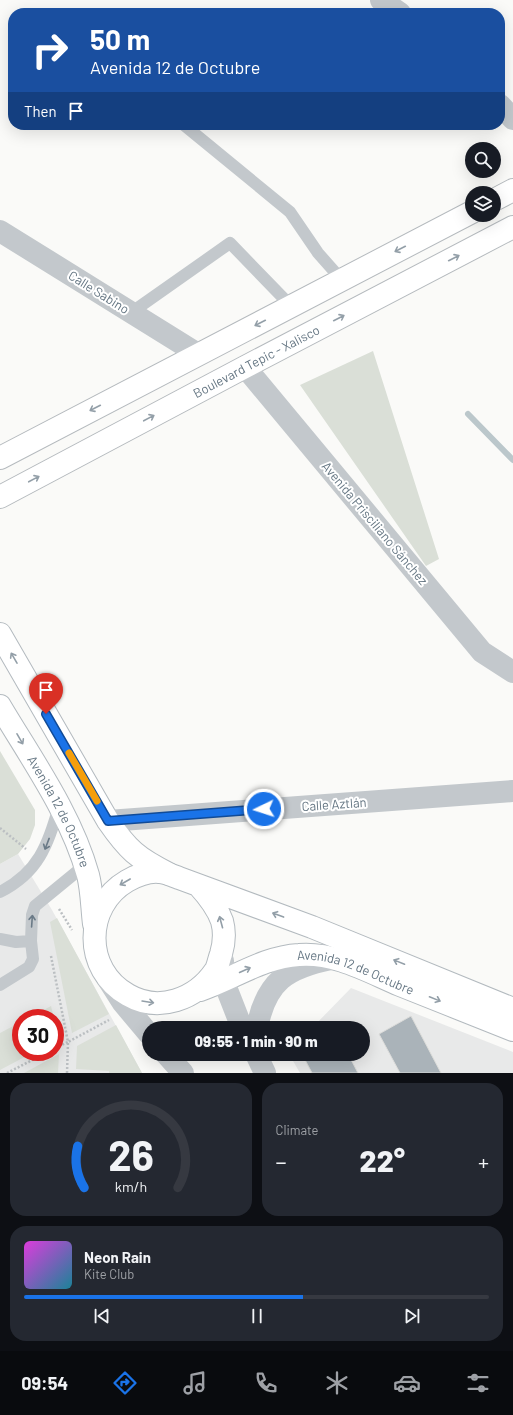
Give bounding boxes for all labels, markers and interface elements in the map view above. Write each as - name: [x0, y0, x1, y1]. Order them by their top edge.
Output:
- text: 50 m: [90, 22, 150, 56]
- icon: right: [24, 24, 76, 76]
- text: Avenida 12 de Octubre: [90, 56, 260, 78]
- icon: arrive: [65, 100, 87, 122]
- text: Then: [24, 102, 57, 120]
- map controls: [465, 142, 501, 222]
- button: search: [465, 142, 501, 178]
- button: layers: [465, 186, 501, 222]
- one-way arrow: [394, 246, 406, 253]
- one-way arrow: [448, 254, 460, 261]
- street label: Calle Sabino: [66, 267, 132, 317]
- one-way arrow: [332, 314, 344, 321]
- one-way arrow: [255, 320, 267, 327]
- street label: Boulevard Tepic - Xalisco: [190, 321, 322, 401]
- one-way arrow: [89, 405, 101, 412]
- one-way arrow: [143, 413, 155, 421]
- street label: Avenida Prisciliano Sánchez: [319, 458, 431, 588]
- one-way arrow: [28, 474, 40, 482]
- one-way arrow: [10, 652, 18, 664]
- pin: [29, 673, 63, 714]
- icon: arrive: [35, 679, 57, 701]
- one-way arrow: [16, 733, 24, 745]
- street label: Avenida 12 de Octubre: [24, 752, 93, 869]
- position arrow: [243, 788, 285, 830]
- street label: Calle Aztlán: [301, 794, 367, 814]
- one-way arrow: [42, 837, 50, 849]
- one-way arrow: [119, 879, 131, 887]
- one-way arrow: [273, 910, 285, 918]
- one-way arrow: [29, 915, 36, 928]
- one-way arrow: [217, 916, 224, 929]
- street label: Avenida 12 de Octubre: [296, 947, 417, 998]
- one-way arrow: [394, 958, 406, 966]
- one-way arrow: [239, 966, 251, 973]
- one-way arrow: [429, 995, 441, 1003]
- one-way arrow: [141, 998, 154, 1006]
- speed limit sign: 30: [12, 1009, 64, 1061]
- text: 09:55 · 1 min · 90 m: [194, 1032, 318, 1050]
- text: Climate: [276, 1122, 319, 1138]
- text: 26: [108, 1128, 154, 1178]
- text: 22°: [360, 1142, 405, 1178]
- text: −: [276, 1148, 287, 1174]
- text: +: [478, 1148, 489, 1174]
- text: km/h: [115, 1177, 147, 1194]
- text: Neon Rain: [84, 1248, 151, 1266]
- text: Kite Club: [84, 1266, 134, 1282]
- icon: previous: [91, 1305, 113, 1327]
- icon: pause: [246, 1305, 268, 1327]
- icon: next: [401, 1305, 423, 1327]
- icon: directions: [111, 1369, 139, 1397]
- icon: music: [181, 1369, 209, 1397]
- icon: phone: [252, 1369, 280, 1397]
- icon: climate: [323, 1369, 351, 1397]
- icon: car: [393, 1369, 421, 1397]
- icon: filters: [464, 1369, 492, 1397]
- text: 09:54: [21, 1372, 68, 1394]

